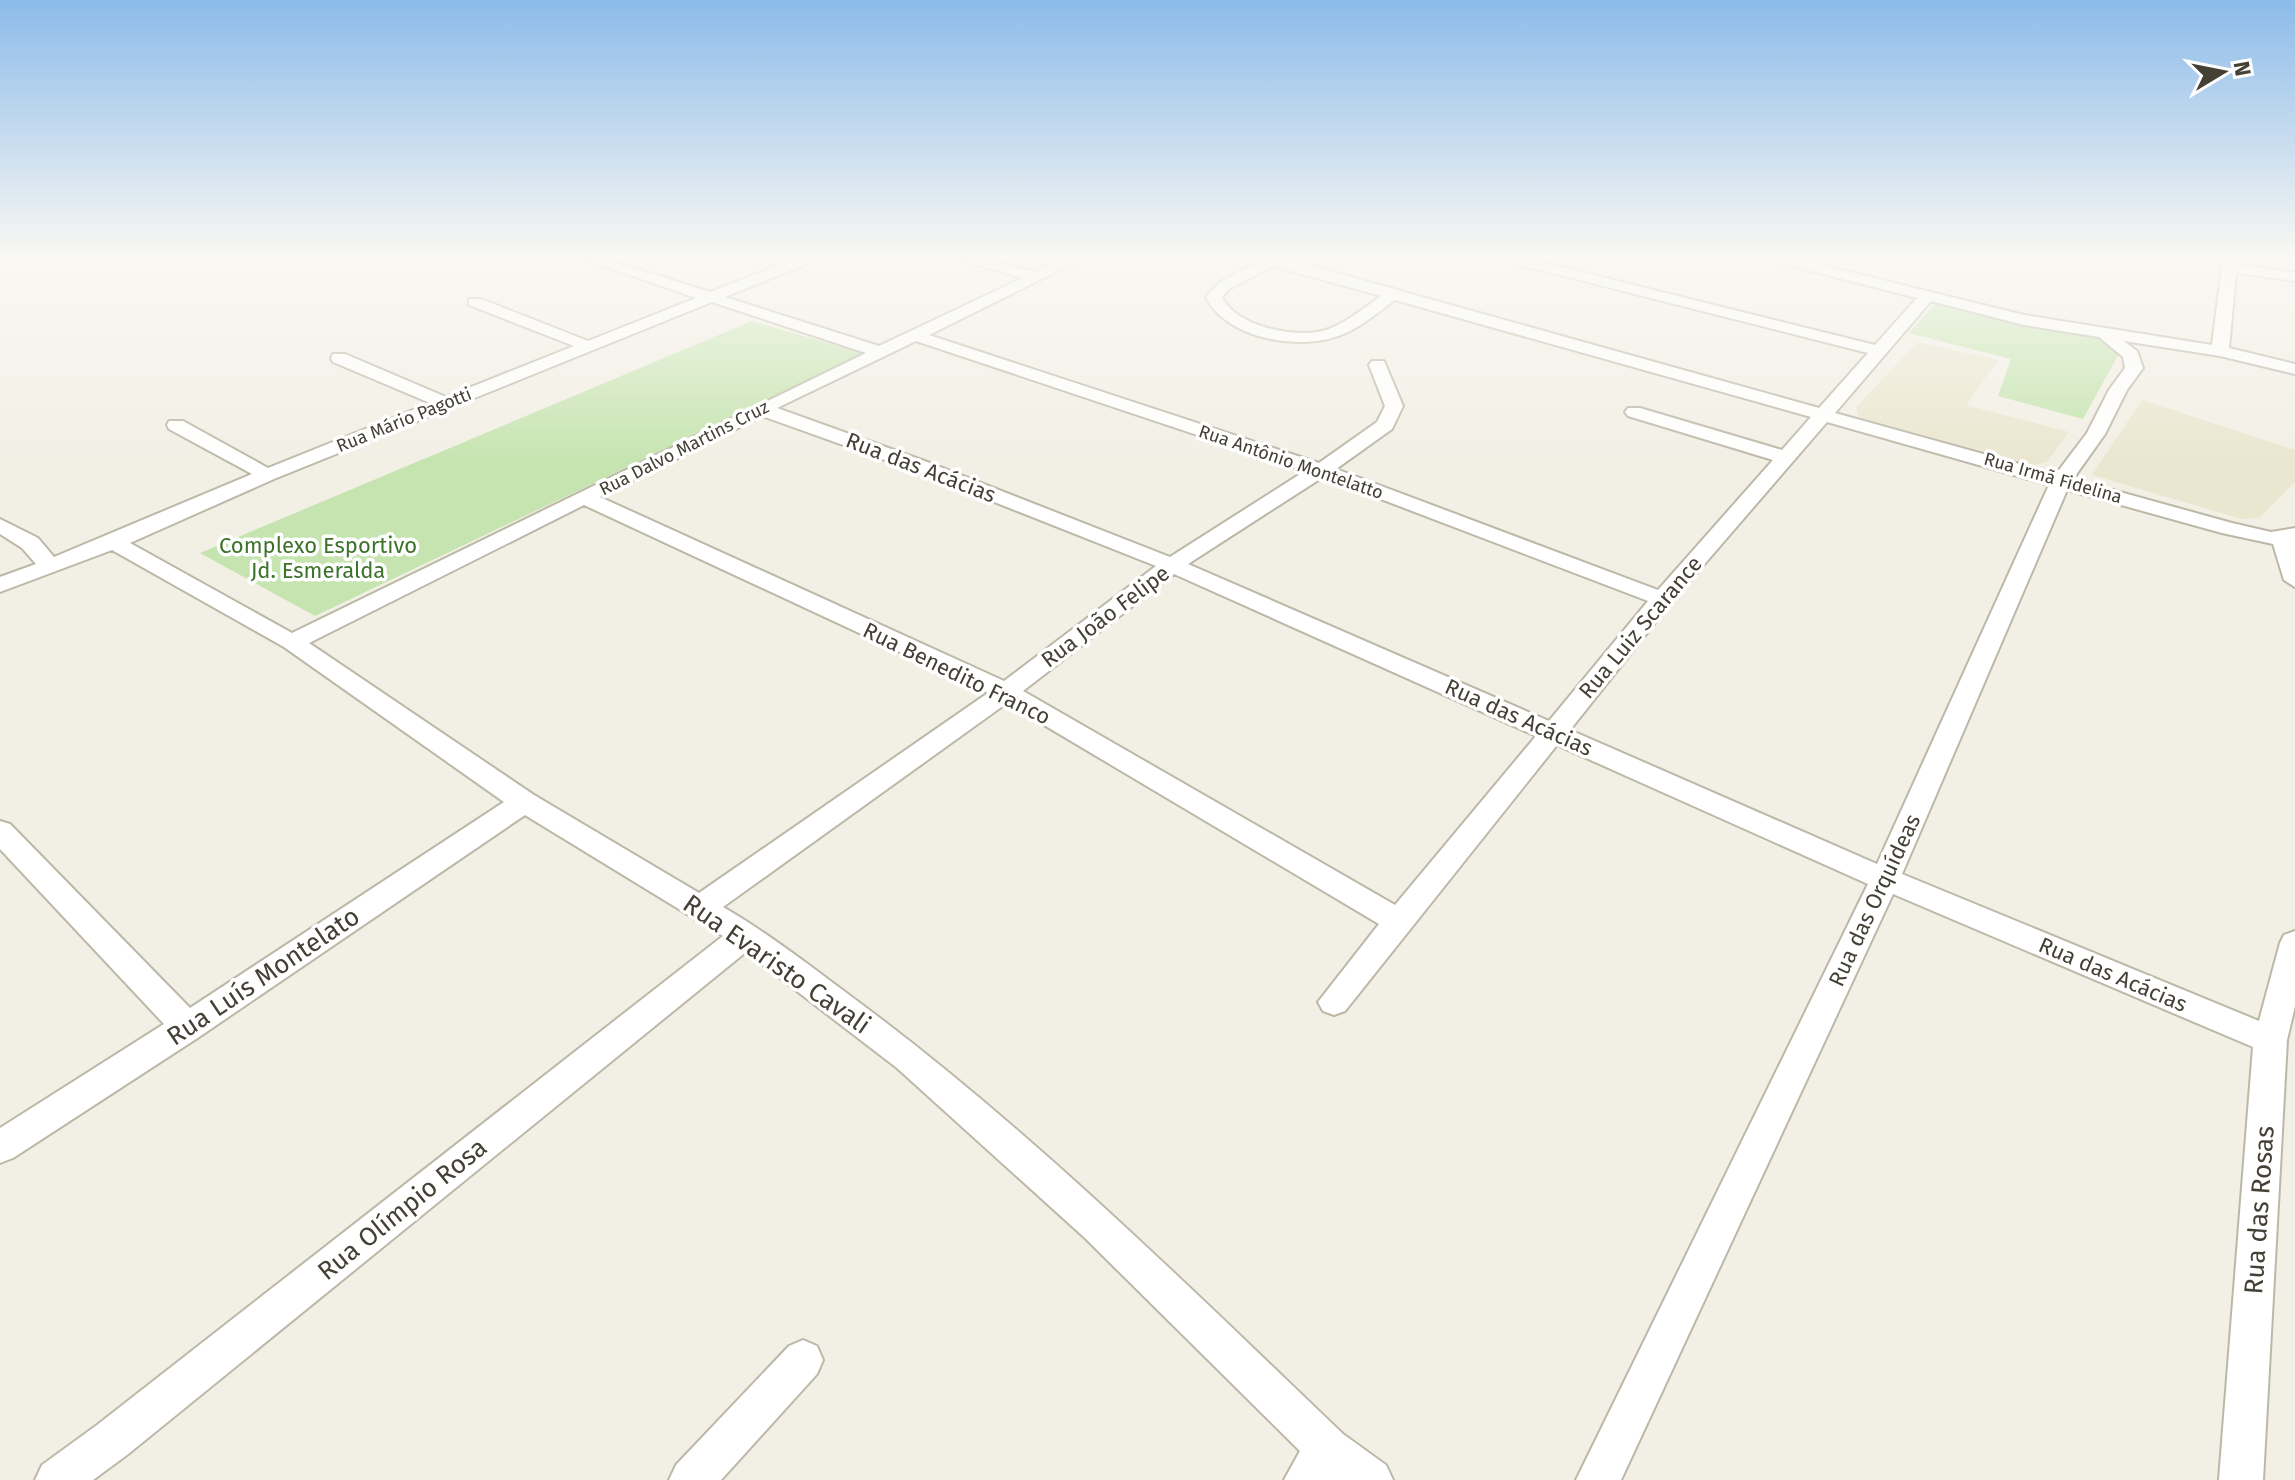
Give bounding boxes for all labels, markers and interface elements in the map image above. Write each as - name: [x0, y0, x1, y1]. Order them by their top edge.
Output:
- north arrow: [2183, 32, 2263, 112]
- text: N: [2228, 59, 2257, 78]
- street label: Rua Mário Pagotti: [333, 383, 475, 457]
- street label: Rua Dalvo Martins Cruz: [596, 396, 773, 500]
- street label: Rua Antônio Montelatto: [1196, 420, 1386, 504]
- street label: Rua das Acácias: [842, 426, 1000, 508]
- street label: Rua Irmã Fidelina: [1981, 448, 2125, 508]
- park label: Complexo Esportivo Jd. Esmeralda: [219, 532, 417, 584]
- street label: Rua Luiz Scarance: [1573, 551, 1708, 704]
- street label: Rua João Felipe: [1036, 559, 1175, 673]
- street label: Rua Benedito Franco: [859, 616, 1055, 731]
- street label: Rua das Acácias: [1441, 673, 1597, 762]
- street label: Rua das Orquídeas: [1823, 810, 1926, 991]
- street label: Rua Evaristo Cavali: [677, 888, 876, 1041]
- street label: Rua Luís Montelato: [161, 900, 365, 1052]
- street label: Rua das Acácias: [2035, 931, 2191, 1018]
- street label: Rua das Rosas: [2238, 1125, 2281, 1295]
- street label: Rua Olímpio Rosa: [312, 1132, 493, 1287]

